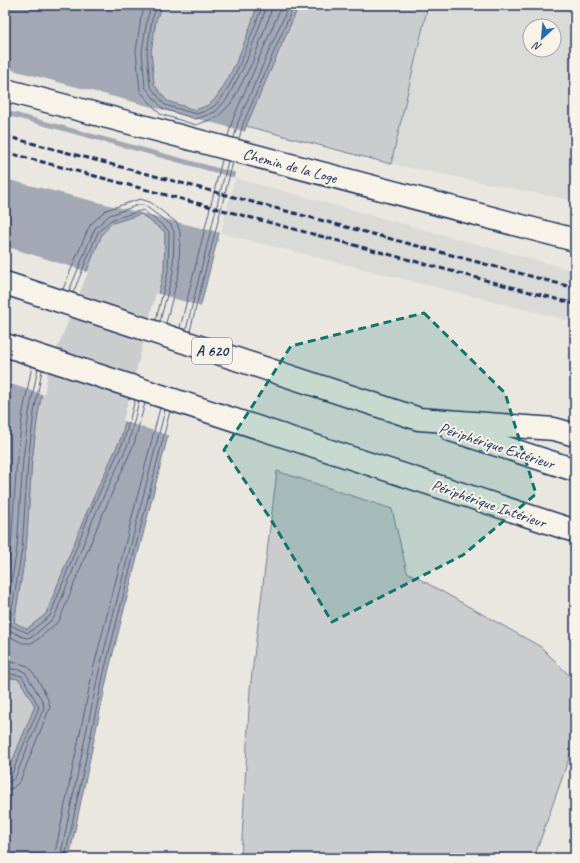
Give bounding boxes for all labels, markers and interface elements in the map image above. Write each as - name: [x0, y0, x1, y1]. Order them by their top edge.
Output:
- north arrow: [522, 18, 562, 58]
- text: N: [529, 38, 544, 55]
- street label: Chemin de la Loge: [241, 144, 341, 189]
- road number: A 620: [192, 338, 232, 364]
- street label: Périphérique Extérieur: [437, 418, 558, 474]
- street label: Périphérique Intérieur: [429, 475, 550, 533]

